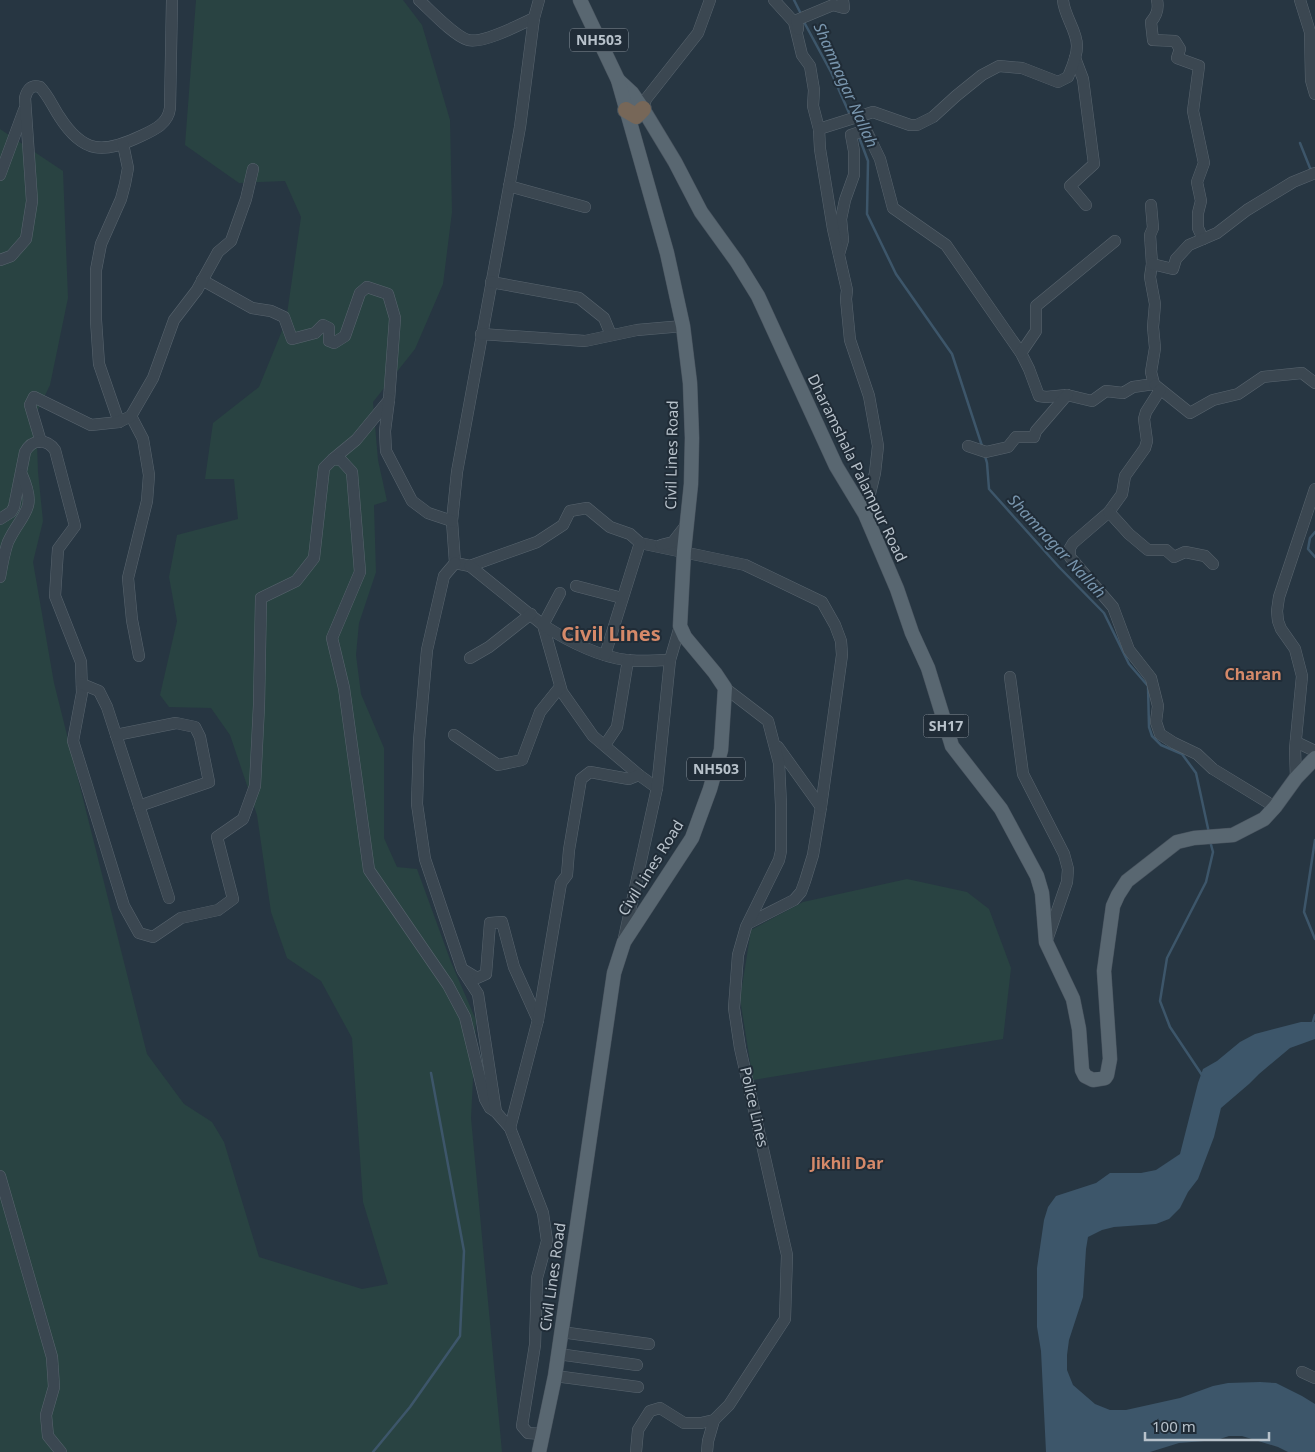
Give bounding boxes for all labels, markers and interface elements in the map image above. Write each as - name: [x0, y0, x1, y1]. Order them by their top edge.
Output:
- water label: Shamnagar Nallah: [809, 19, 883, 151]
- road number: NH503: [570, 28, 628, 52]
- street label: Dharamshala Palampur Road: [804, 370, 912, 565]
- street label: Civil Lines Road: [660, 400, 682, 510]
- water label: Shamnagar Nallah: [1003, 489, 1111, 603]
- district label: Civil Lines: [561, 620, 661, 647]
- district label: Charan: [1224, 663, 1282, 685]
- road number: SH17: [924, 714, 968, 738]
- road number: NH503: [687, 758, 745, 781]
- street label: Civil Lines Road: [613, 816, 688, 919]
- street label: Police Lines: [736, 1065, 774, 1149]
- district label: Jikhli Dar: [809, 1152, 883, 1174]
- street label: Civil Lines Road: [535, 1221, 570, 1332]
- scale bar: [1145, 1410, 1269, 1442]
- text: 100 m: [1152, 1416, 1196, 1436]

